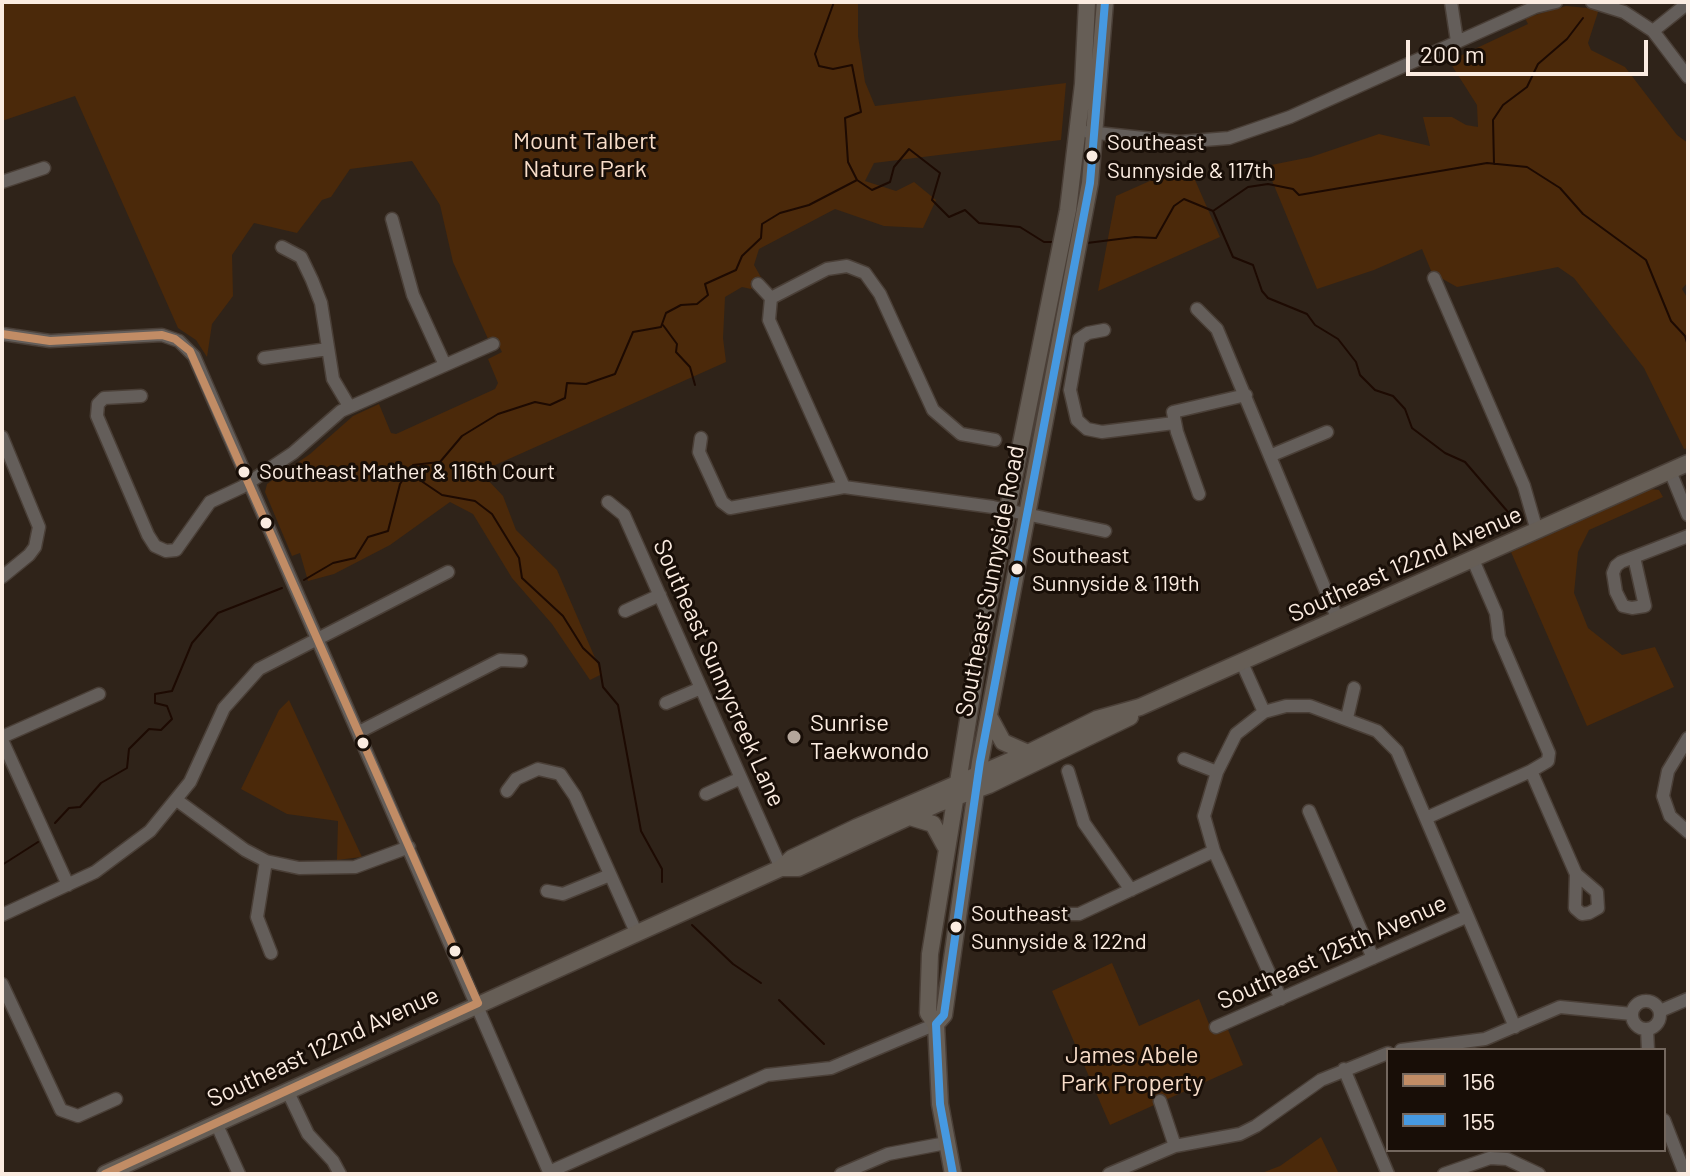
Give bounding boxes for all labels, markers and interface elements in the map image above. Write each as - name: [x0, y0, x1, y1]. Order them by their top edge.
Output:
- scale bar: [1410, 24, 1652, 74]
- text: 200 m: [1420, 39, 1485, 68]
- park label: Mount Talbert Nature Park: [513, 127, 657, 183]
- place label: Southeast Sunnyside & 117th: [1107, 130, 1274, 182]
- marker: Southeast Sunnyside & 117th: [1084, 148, 1100, 164]
- street label: Southeast Sunnyside Road: [950, 443, 1030, 719]
- place label: Southeast Mather & 116th Court: [259, 459, 555, 485]
- marker: Southeast Mather & 116th Court: [236, 464, 252, 480]
- street label: Southeast 122nd Avenue: [1284, 499, 1526, 629]
- unlabelled marker: [258, 515, 274, 531]
- street label: Southeast Sunnycreek Lane: [647, 535, 791, 811]
- place label: Southeast Sunnyside & 119th: [1032, 543, 1200, 594]
- marker: Southeast Sunnyside & 119th: [1009, 561, 1025, 577]
- place label: Sunrise Taekwondo: [810, 709, 929, 765]
- marker: Sunrise Taekwondo: [785, 728, 803, 746]
- unlabelled marker: [355, 735, 371, 751]
- street label: Southeast 125th Avenue: [1213, 888, 1451, 1016]
- place label: Southeast Sunnyside & 122nd: [971, 901, 1147, 952]
- marker: Southeast Sunnyside & 122nd: [948, 919, 964, 935]
- unlabelled marker: [447, 943, 463, 959]
- street label: Southeast 122nd Avenue: [202, 981, 444, 1113]
- park label: James Abele Park Property: [1061, 1041, 1203, 1097]
- legend: [1386, 1048, 1666, 1152]
- text: 156: [1462, 1066, 1495, 1095]
- text: 155: [1462, 1106, 1495, 1135]

